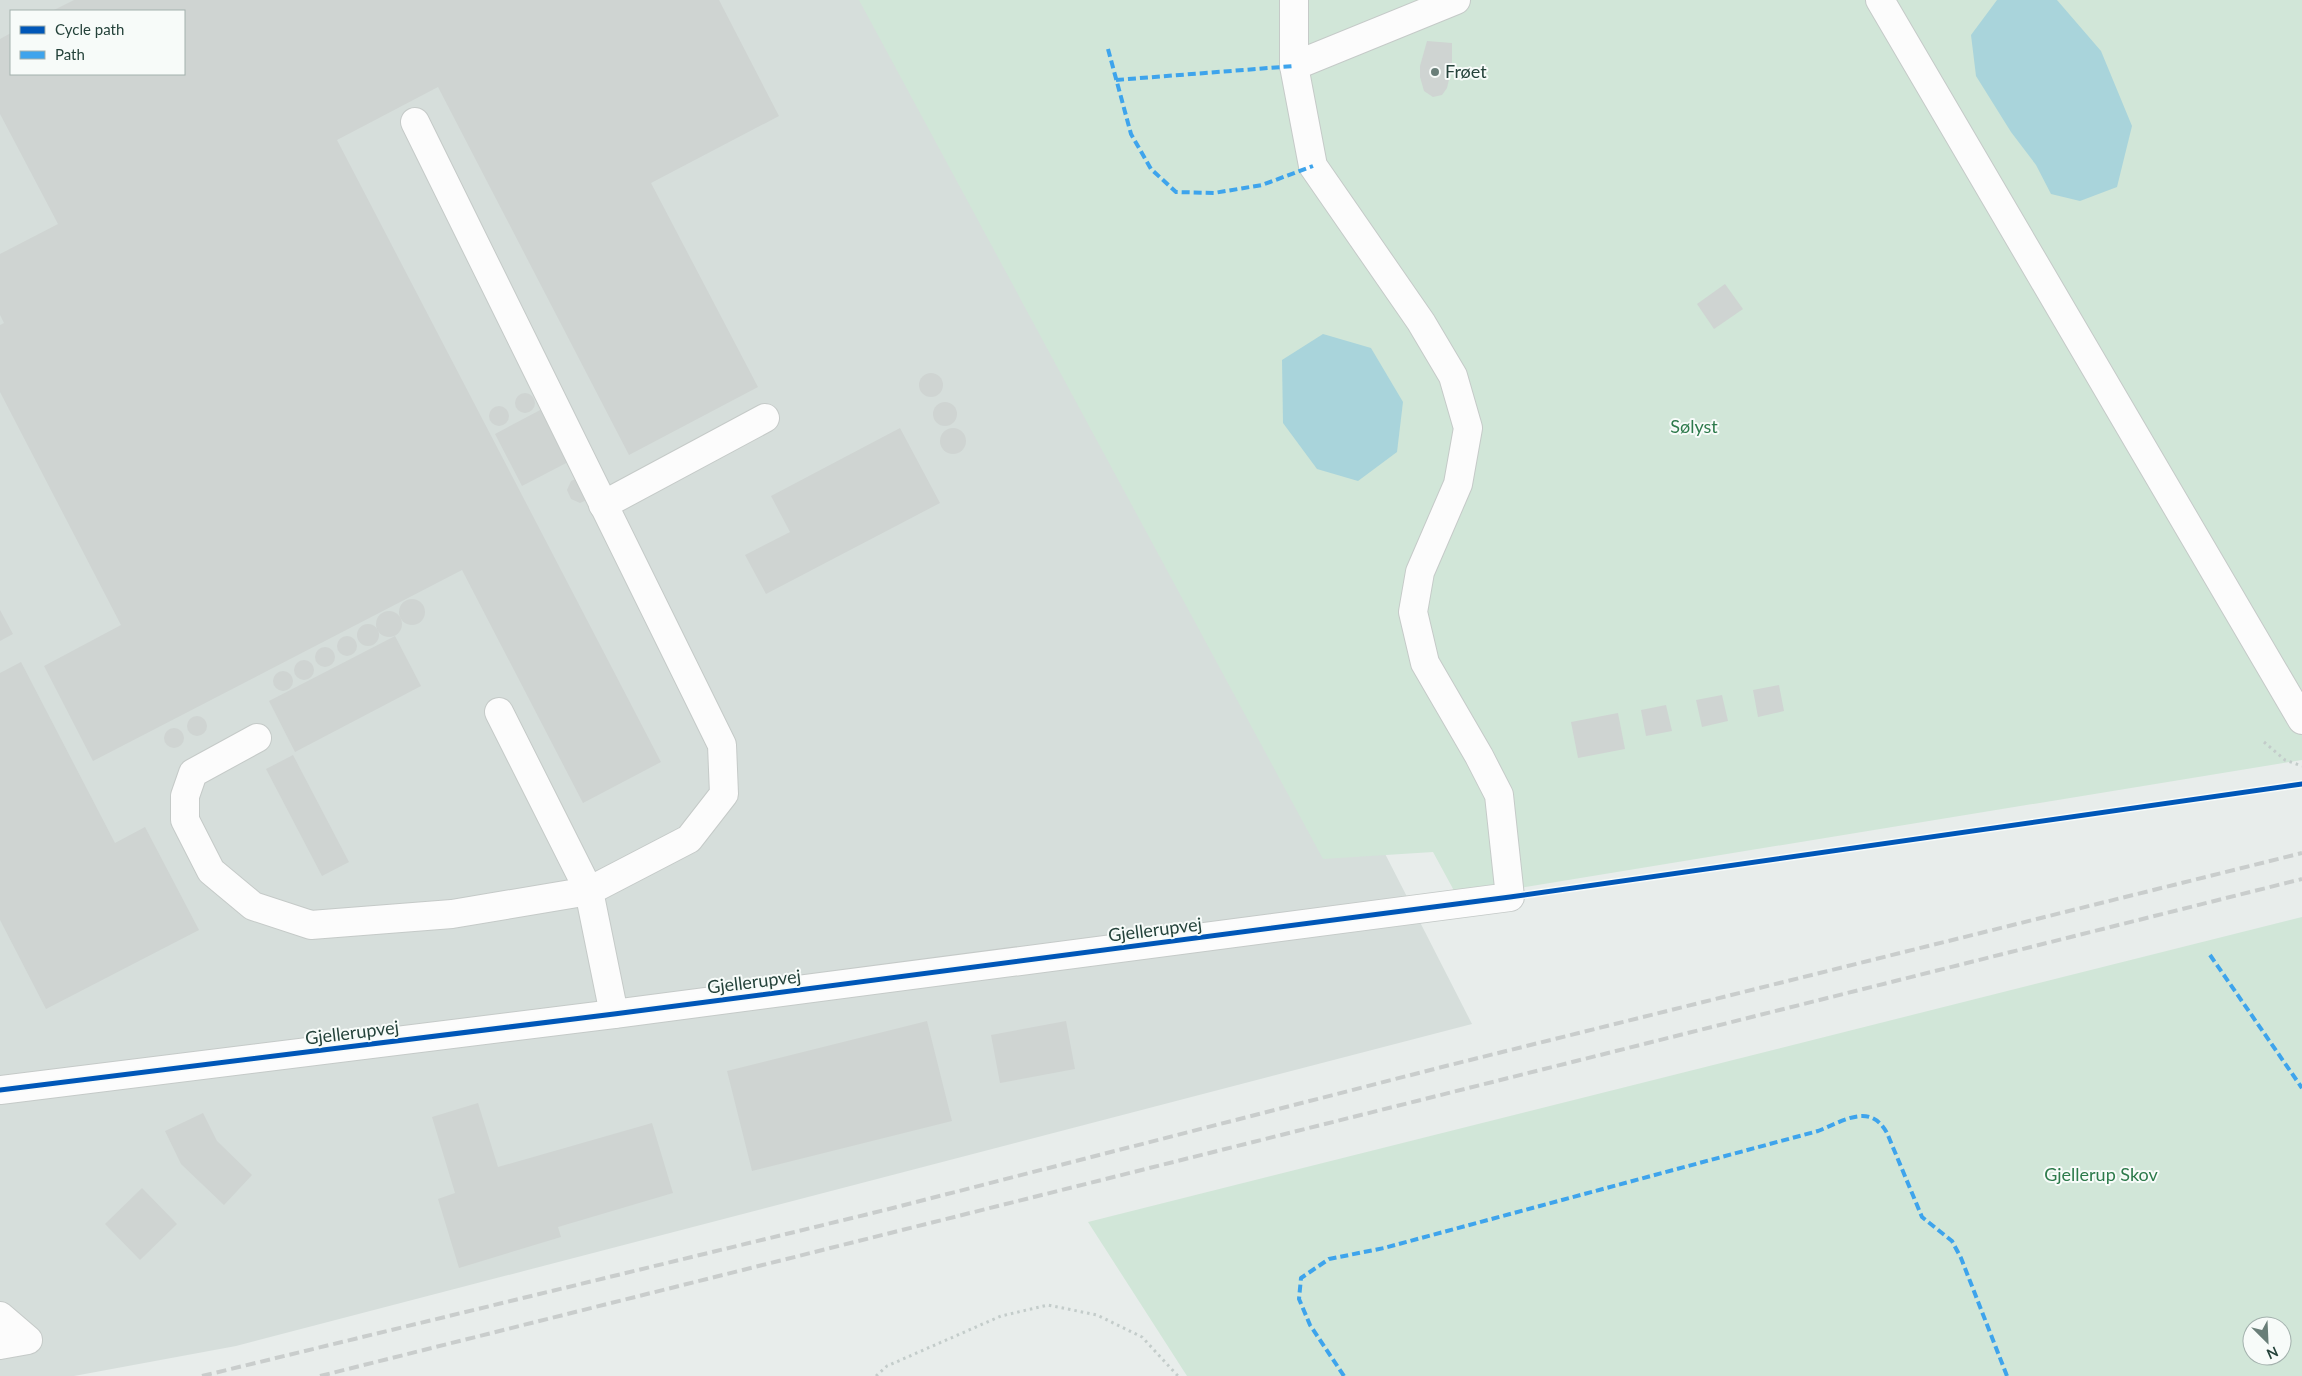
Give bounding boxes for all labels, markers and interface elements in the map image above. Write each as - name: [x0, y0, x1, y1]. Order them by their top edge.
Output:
- legend: [10, 10, 185, 75]
- text: Cycle path: [55, 20, 124, 38]
- text: Path: [55, 45, 85, 63]
- place label: Frøet: [1445, 60, 1487, 82]
- marker: Frøet: [1429, 66, 1441, 78]
- park label: Sølyst: [1670, 415, 1718, 437]
- street label: Gjellerupvej: [1107, 912, 1203, 946]
- street label: Gjellerupvej: [706, 964, 802, 998]
- street label: Gjellerupvej: [304, 1015, 400, 1049]
- park label: Gjellerup Skov: [2044, 1163, 2159, 1185]
- north arrow: [2242, 1316, 2292, 1366]
- text: N: [2264, 1343, 2281, 1363]

